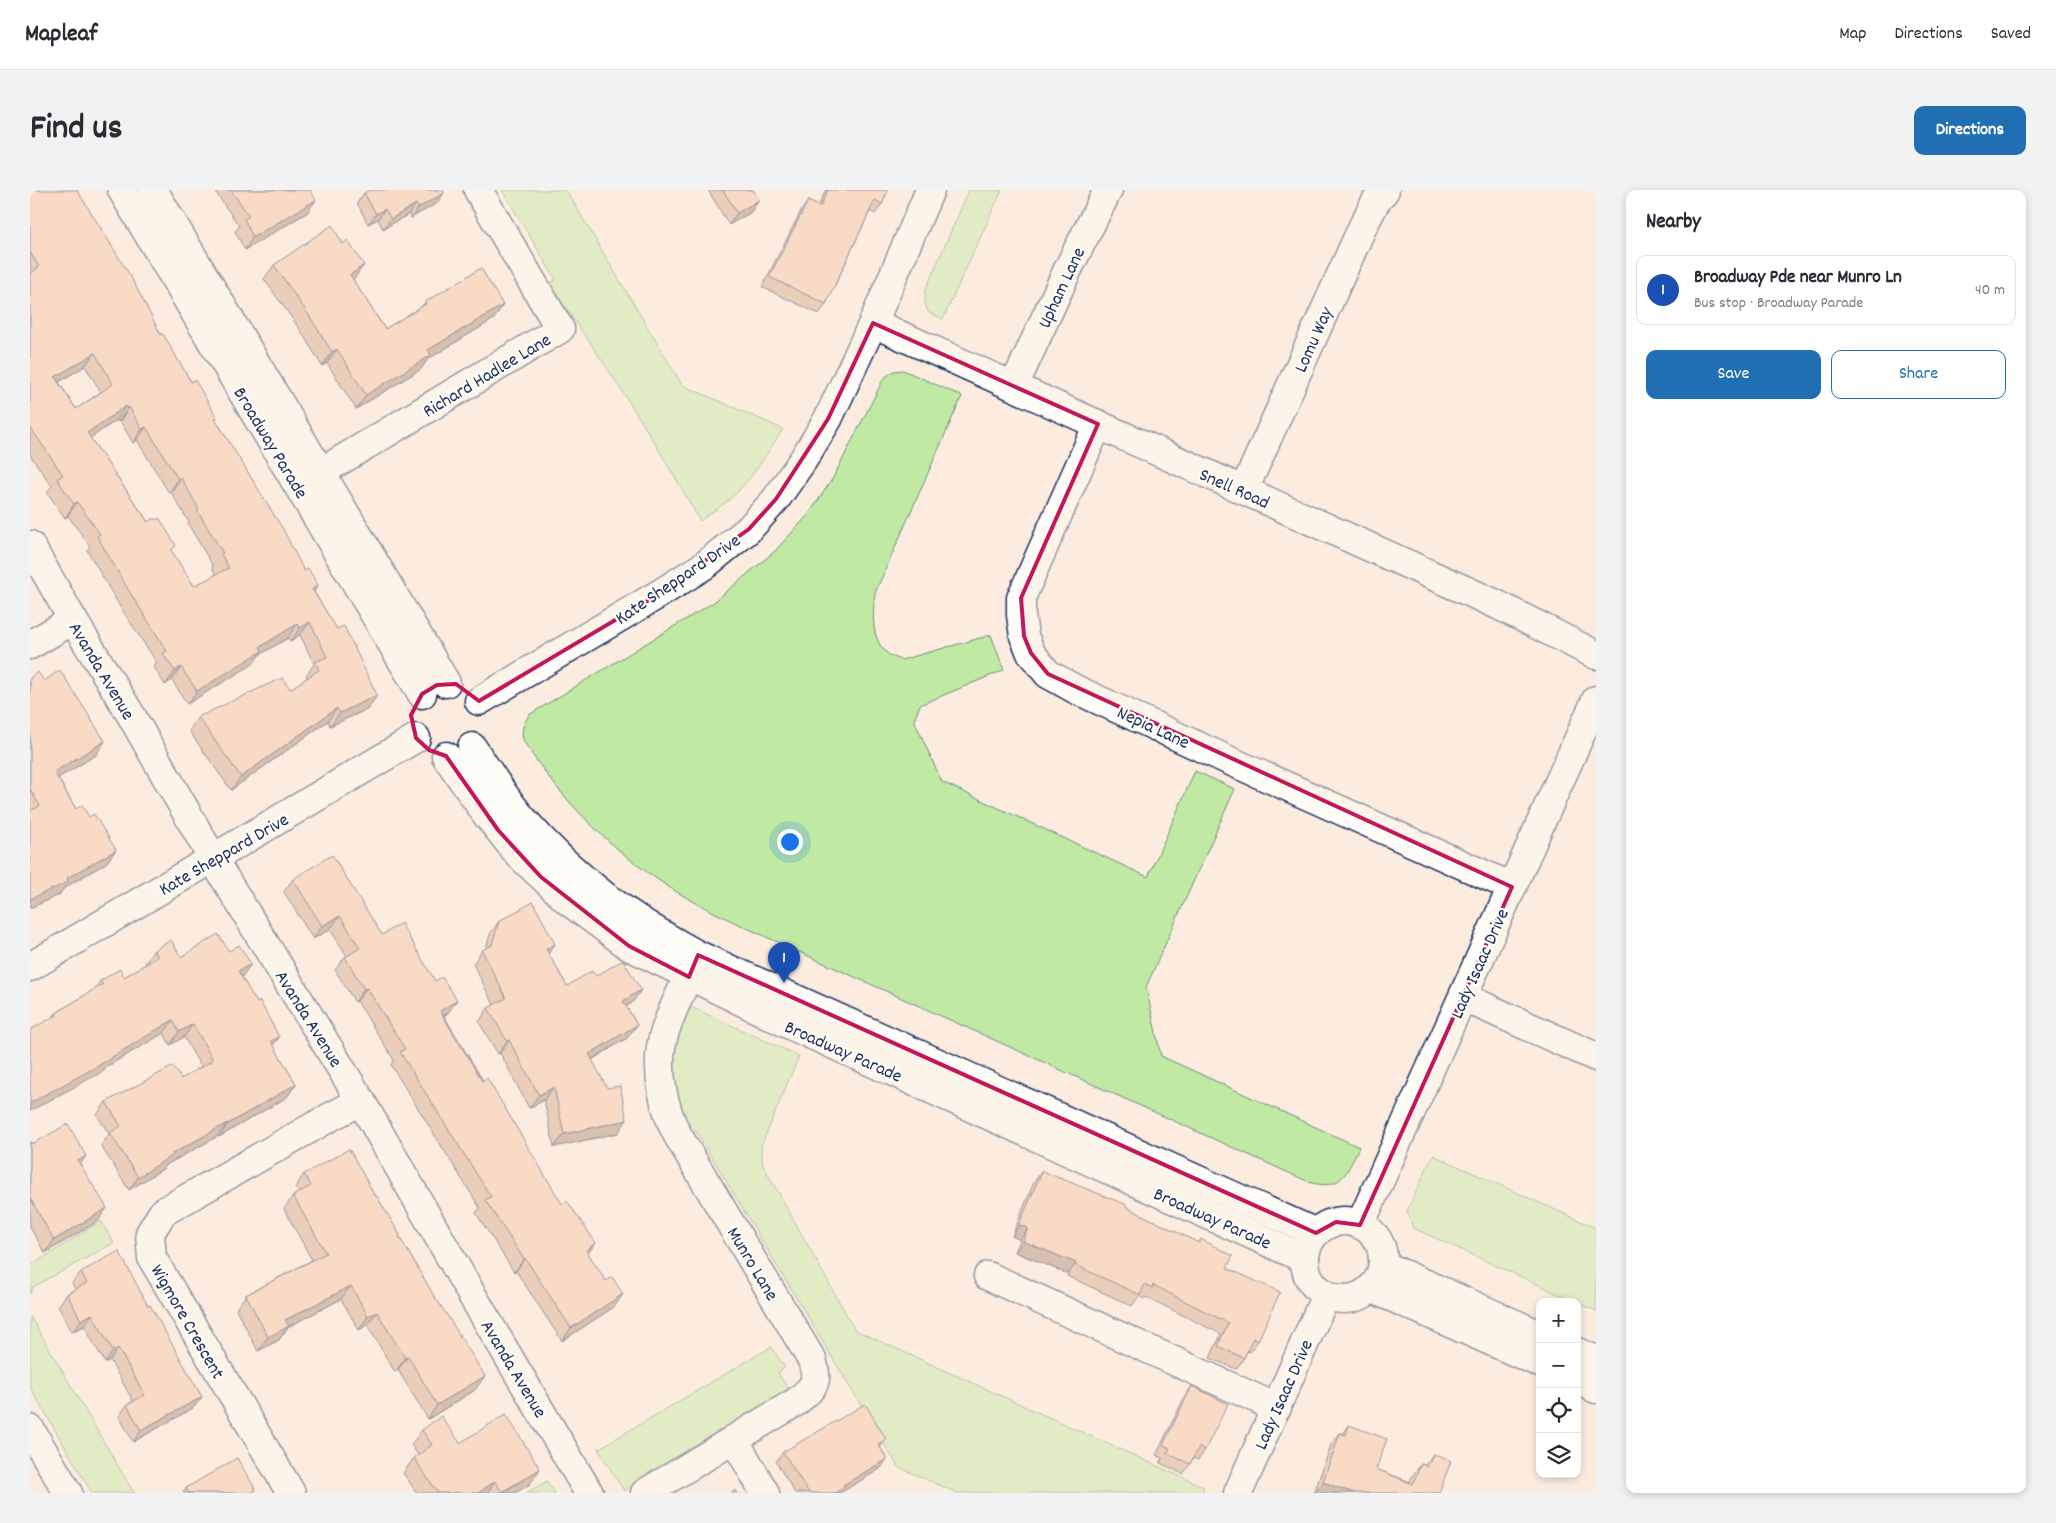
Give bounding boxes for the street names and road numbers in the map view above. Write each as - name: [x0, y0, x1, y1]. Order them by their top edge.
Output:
- street label: Upham Lane: [1033, 243, 1094, 334]
- street label: Lomu Way: [1289, 303, 1342, 378]
- street label: Richard Hadlee Lane: [419, 328, 557, 426]
- street label: Broadway Parade: [225, 383, 313, 505]
- street label: Snell Road: [1194, 463, 1273, 518]
- street label: Kate Sheppard Drive: [611, 529, 747, 633]
- street label: Avanda Avenue: [60, 618, 140, 726]
- street label: Nepia Lane: [1112, 701, 1193, 758]
- street label: Kate Sheppard Drive: [155, 808, 295, 904]
- street label: Lady Isaac Drive: [1445, 905, 1518, 1024]
- street label: Avanda Avenue: [266, 966, 348, 1074]
- street label: Broadway Parade: [779, 1015, 906, 1091]
- street label: Broadway Parade: [1148, 1182, 1275, 1258]
- street label: Munro Lane: [718, 1223, 784, 1307]
- street label: Wigmore Crescent: [142, 1260, 230, 1385]
- street label: Avanda Avenue: [472, 1316, 552, 1424]
- street label: Lady Isaac Drive: [1249, 1336, 1322, 1455]

